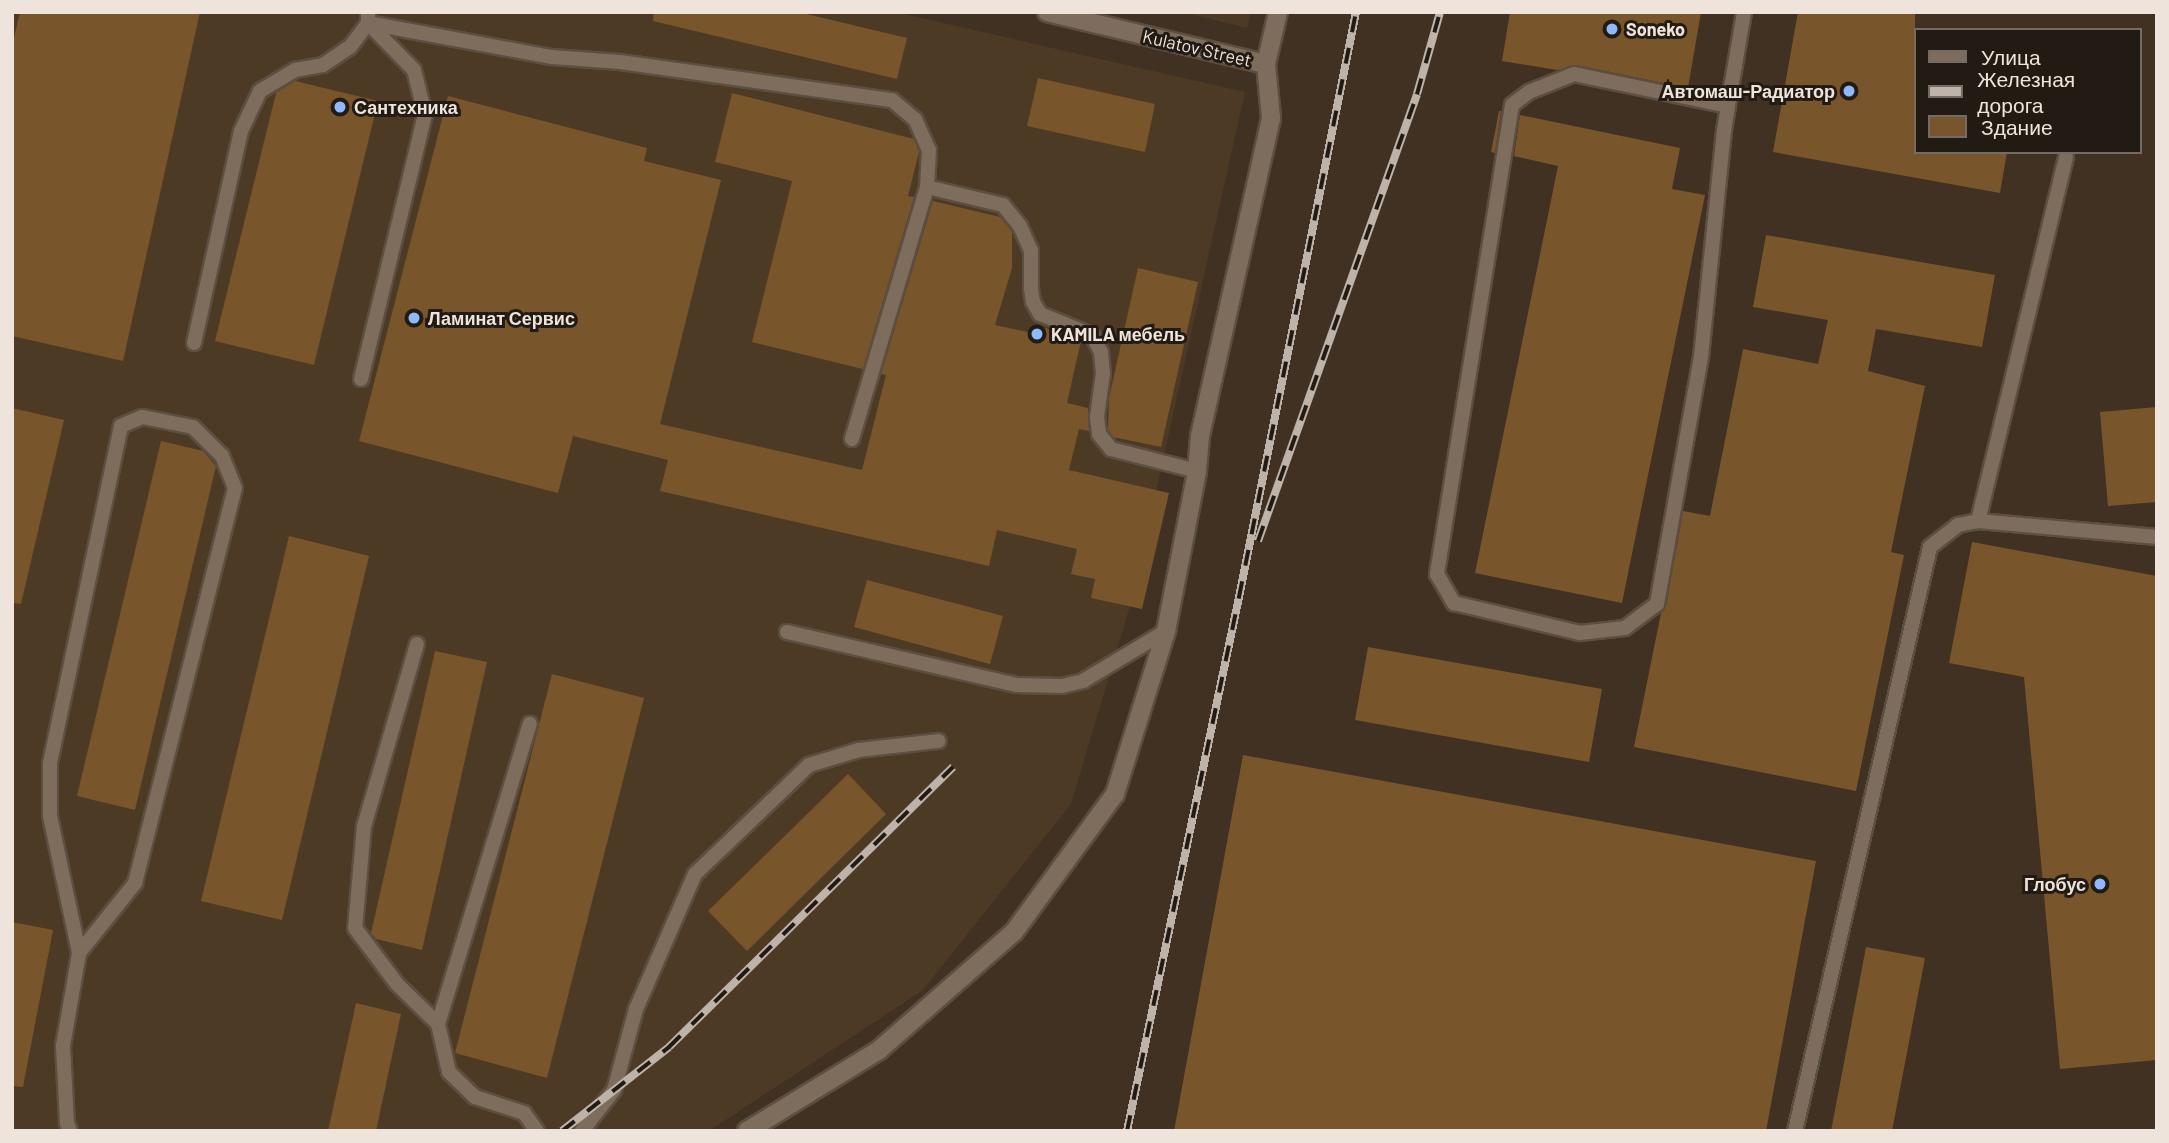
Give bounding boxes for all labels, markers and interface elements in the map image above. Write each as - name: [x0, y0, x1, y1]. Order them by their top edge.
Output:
- place label: Soneko: [1626, 18, 1685, 40]
- marker: Soneko: [1604, 21, 1620, 37]
- street label: Kulatov Street: [1141, 25, 1253, 71]
- legend: [1913, 28, 2141, 154]
- text: Улица: [1981, 44, 2041, 69]
- text: Железная дорога: [1977, 66, 2075, 117]
- place label: Автомаш-Радиатор: [1662, 80, 1835, 102]
- marker: Автомаш-Радиатор: [1841, 83, 1857, 99]
- place label: Сантехника: [354, 96, 458, 118]
- marker: Сантехника: [332, 99, 348, 115]
- text: Здание: [1981, 114, 2053, 139]
- place label: Ламинат Сервис: [428, 307, 575, 329]
- marker: Ламинат Сервис: [406, 310, 422, 326]
- place label: KAMILA мебель: [1051, 323, 1185, 345]
- marker: KAMILA мебель: [1029, 326, 1045, 342]
- place label: Глобус: [2024, 873, 2086, 895]
- marker: Глобус: [2092, 876, 2108, 892]

